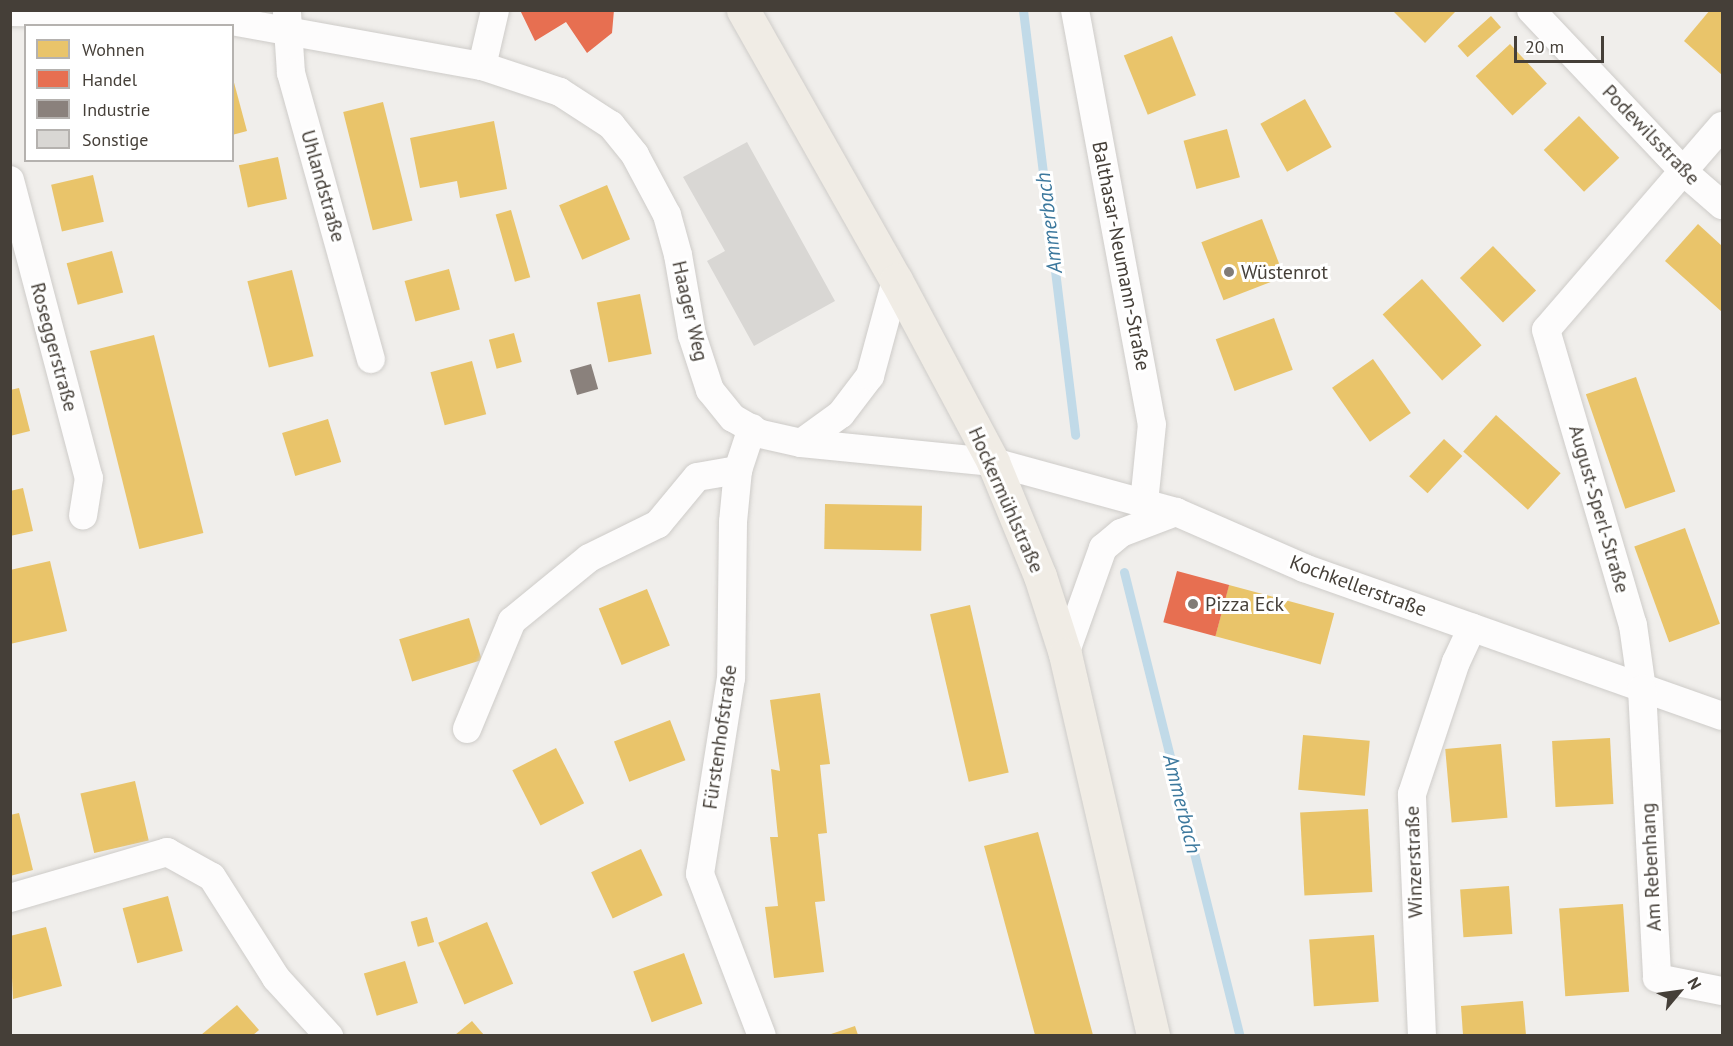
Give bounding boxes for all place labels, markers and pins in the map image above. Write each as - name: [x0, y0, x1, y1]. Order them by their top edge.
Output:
- place label: Wüstenrot: [1241, 260, 1328, 284]
- marker: Wüstenrot: [1222, 265, 1236, 279]
- place label: Pizza Eck: [1205, 592, 1284, 616]
- marker: Pizza Eck: [1186, 597, 1200, 611]

